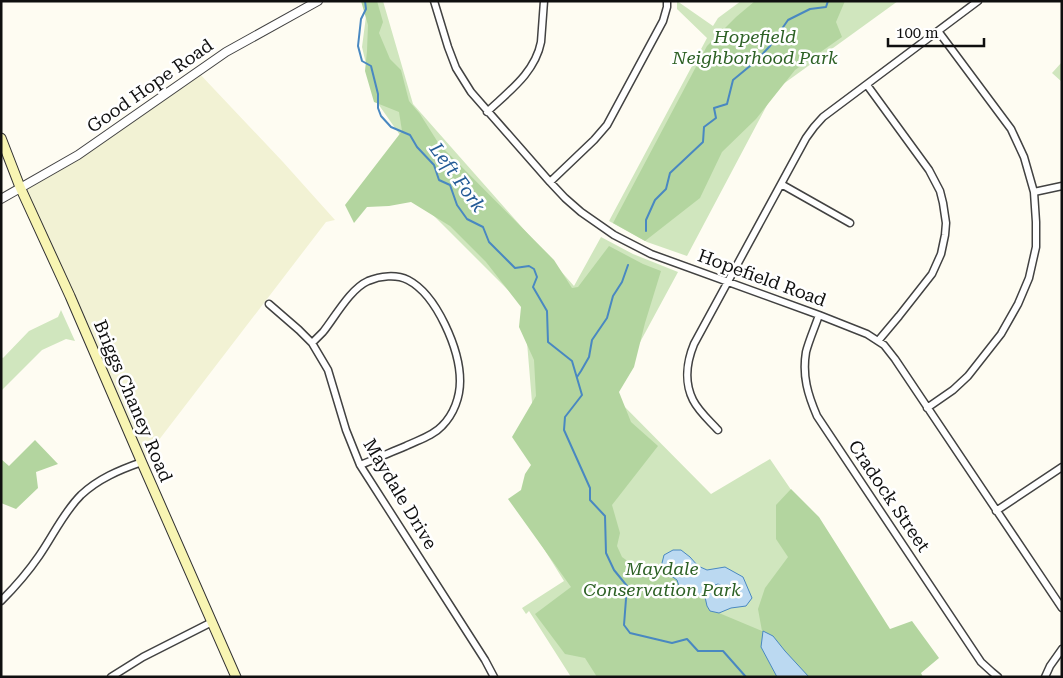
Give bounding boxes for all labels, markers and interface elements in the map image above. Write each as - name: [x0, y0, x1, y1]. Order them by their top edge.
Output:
- scale bar: [888, 15, 984, 47]
- text: 100 m: [896, 24, 939, 42]
- park label: Hopefield Neighborhood Park: [671, 26, 838, 68]
- street label: Good Hope Road: [83, 34, 217, 137]
- water label: Left Fork: [424, 137, 491, 217]
- street label: Hopefield Road: [695, 245, 830, 311]
- street label: Briggs Chaney Road: [90, 317, 177, 485]
- street label: Maydale Drive: [359, 435, 442, 553]
- street label: Cradock Street: [844, 436, 935, 556]
- park label: Maydale Conservation Park: [583, 558, 741, 600]

